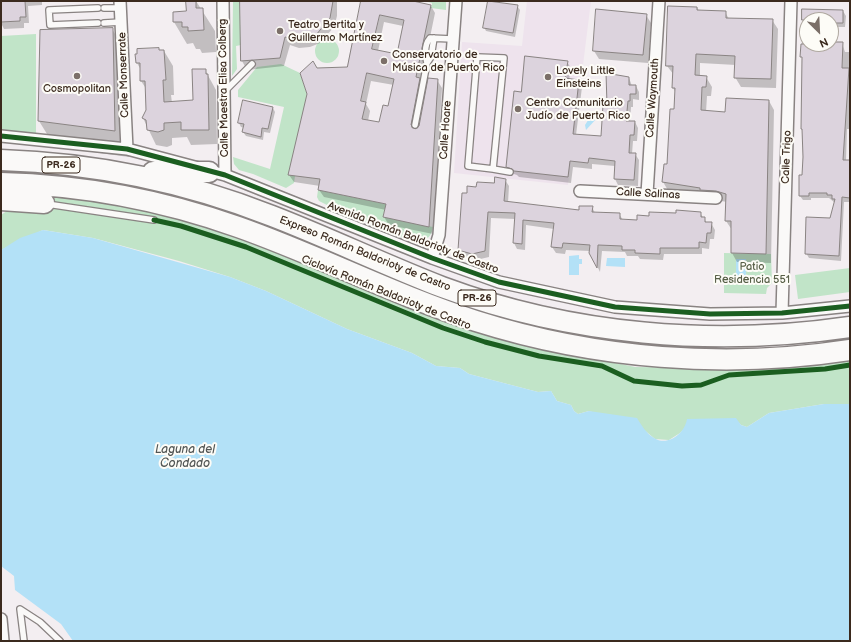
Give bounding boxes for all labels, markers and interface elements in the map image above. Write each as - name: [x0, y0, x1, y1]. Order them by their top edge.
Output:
- north arrow: [799, 12, 839, 52]
- place label: Teatro Bertita y Guillermo Martínez: [288, 18, 382, 44]
- street label: Calle Maestra Elisa Colberg: [216, 19, 232, 157]
- marker: Teatro Bertita y Guillermo Martínez: [275, 26, 285, 36]
- street label: Calle Monserrate: [116, 32, 132, 118]
- text: N: [817, 35, 830, 50]
- place label: Conservatorio de Música de Puerto Rico: [392, 48, 505, 74]
- marker: Conservatorio de Música de Puerto Rico: [379, 56, 389, 66]
- street label: Calle Waymouth: [644, 58, 662, 138]
- place label: Lovely Little Einsteins: [556, 64, 615, 90]
- marker: Cosmopolitan: [72, 71, 82, 81]
- marker: Lovely Little Einsteins: [543, 72, 553, 82]
- place label: Cosmopolitan: [43, 82, 111, 96]
- place label: Centro Comunitario Judío de Puerto Rico: [526, 96, 630, 122]
- street label: Calle Hoare: [437, 100, 455, 160]
- marker: Centro Comunitario Judío de Puerto Rico: [513, 104, 523, 114]
- street label: Calle Trigo: [779, 130, 795, 184]
- road number: PR-26: [42, 157, 80, 173]
- street label: Calle Salinas: [616, 186, 680, 202]
- street label: Avenida Román Baldorioty de Castro: [326, 199, 500, 277]
- street label: Expreso Román Baldorioty de Castro: [277, 213, 453, 295]
- street label: Ciclovía Román Baldorioty de Castro: [299, 253, 473, 333]
- park label: Patio Residencia 551: [714, 260, 790, 286]
- road number: PR-26: [458, 290, 496, 306]
- water label: Laguna del Condado: [155, 443, 215, 471]

